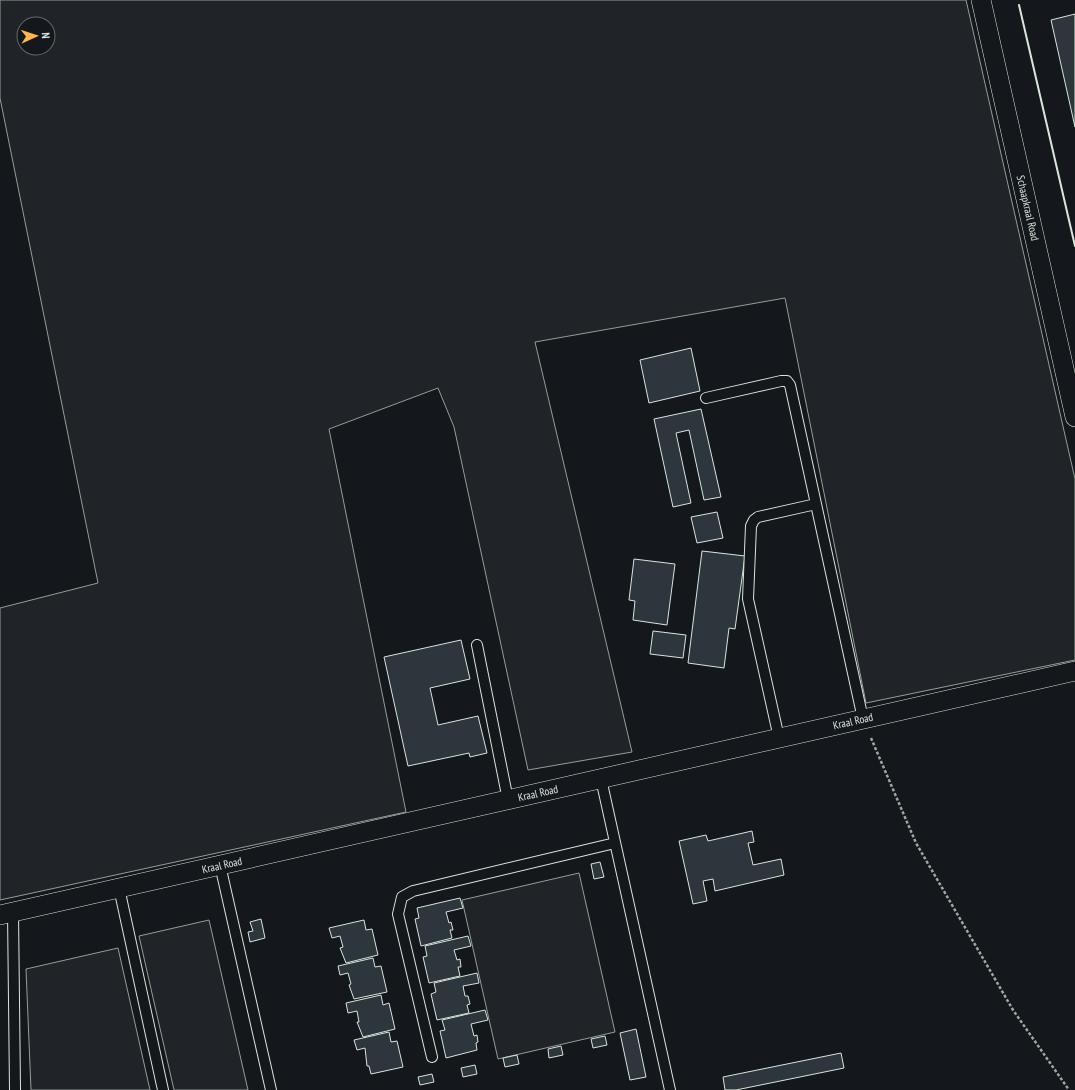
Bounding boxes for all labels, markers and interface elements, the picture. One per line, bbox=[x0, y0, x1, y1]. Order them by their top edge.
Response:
north arrow bbox=[16, 16, 56, 56]
text: N bbox=[39, 32, 53, 39]
street label: Schaapkraal Road bbox=[1014, 174, 1042, 242]
street label: Kraal Road bbox=[832, 710, 875, 732]
street label: Kraal Road bbox=[517, 782, 560, 804]
street label: Kraal Road bbox=[201, 854, 244, 876]

